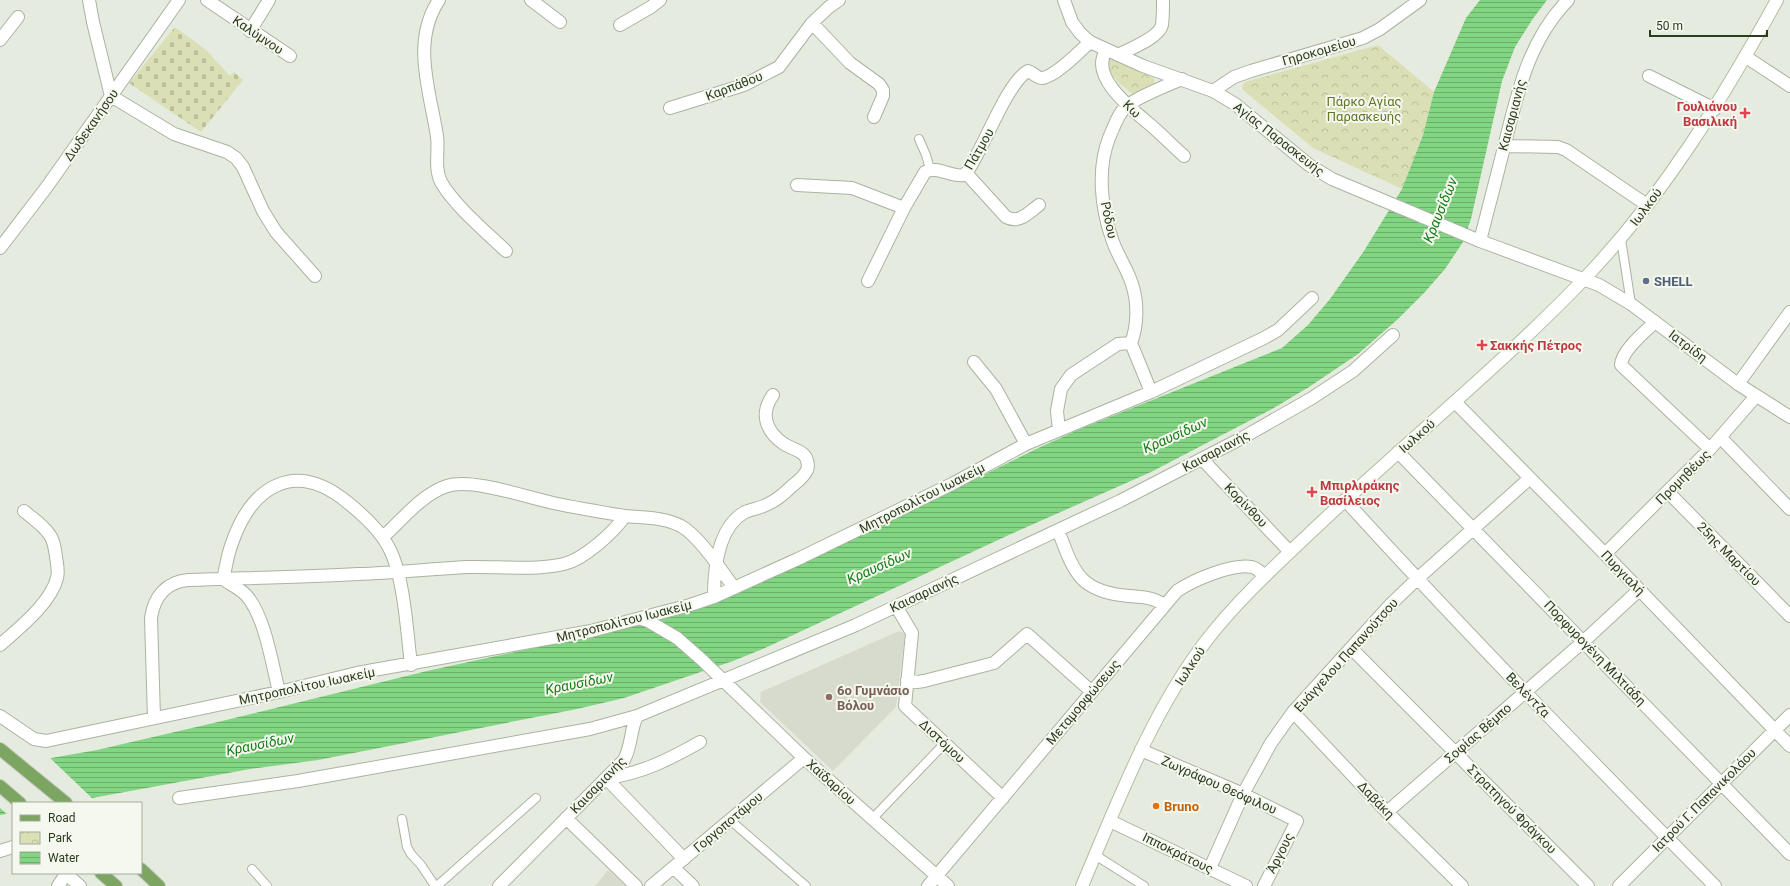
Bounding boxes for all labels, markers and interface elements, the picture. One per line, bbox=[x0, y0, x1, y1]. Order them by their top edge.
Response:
scale bar bbox=[1650, 12, 1767, 38]
street label: Καλύμνου bbox=[230, 13, 286, 57]
text: 50 m bbox=[1656, 19, 1683, 33]
street label: Γηροκομείου bbox=[1280, 33, 1358, 69]
street label: Καρπάθου bbox=[703, 68, 765, 104]
street label: Καισαριανής bbox=[1495, 77, 1529, 153]
street label: Δωδεκανήσου bbox=[61, 86, 121, 164]
park label: Πάρκο Αγίας Παρασκευής bbox=[1326, 94, 1402, 124]
street label: Κω bbox=[1120, 97, 1144, 121]
street label: Αγίας Παρασκευής bbox=[1231, 99, 1327, 179]
place label: Γουλιάνου Βασιλική bbox=[1677, 99, 1737, 129]
marker: Γουλιάνου Βασιλική bbox=[1740, 108, 1750, 118]
street label: Πάτμου bbox=[961, 126, 997, 172]
water label: Κραυσίδων bbox=[1420, 175, 1460, 245]
street label: Ιωλκού bbox=[1627, 185, 1665, 229]
street label: Ρόδου bbox=[1098, 200, 1120, 240]
place label: SHELL bbox=[1654, 274, 1693, 289]
marker: SHELL bbox=[1641, 276, 1651, 286]
street label: Ιατρίδη bbox=[1666, 327, 1710, 365]
place label: Σακκής Πέτρος bbox=[1490, 338, 1582, 353]
marker: Σακκής Πέτρος bbox=[1477, 340, 1487, 350]
water label: Κραυσίδων bbox=[1140, 414, 1210, 456]
street label: Ιωλκού bbox=[1396, 416, 1438, 456]
street label: Καισαριανής bbox=[1180, 427, 1252, 475]
street label: Προμηθέως bbox=[1653, 447, 1713, 507]
street label: Μητροπολίτου Ιωακείμ bbox=[857, 460, 987, 536]
place label: Μπιρλιράκης Βασίλειος bbox=[1320, 478, 1400, 508]
street label: Κορίνθου bbox=[1221, 480, 1271, 530]
marker: Μπιρλιράκης Βασίλειος bbox=[1307, 487, 1317, 497]
street label: 25ης Μαρτίου bbox=[1694, 519, 1764, 589]
water label: Κραυσίδων bbox=[844, 545, 914, 587]
street label: Πυργιαλή bbox=[1598, 548, 1648, 598]
street label: Καισαριανής bbox=[887, 571, 961, 615]
street label: Ευάγγελου Παπανούτσου bbox=[1291, 595, 1401, 715]
street label: Μητροπολίτου Ιωακείμ bbox=[555, 597, 693, 645]
street label: Πορφυρογένη Μιλτιάδη bbox=[1541, 597, 1649, 709]
street label: Ιωλκού bbox=[1172, 644, 1208, 688]
street label: Μεταμορφώσεως bbox=[1043, 656, 1123, 748]
street label: Μητροπολίτου Ιωακείμ bbox=[238, 664, 376, 708]
water label: Κραυσίδων bbox=[544, 669, 615, 697]
street label: Βελέντζα bbox=[1503, 670, 1553, 721]
place label: 6ο Γυμνάσιο Βόλου bbox=[837, 683, 909, 713]
marker: 6ο Γυμνάσιο Βόλου bbox=[824, 692, 834, 702]
street label: Σοφίας Βέμπο bbox=[1442, 700, 1514, 766]
street label: Διστόμου bbox=[916, 716, 968, 766]
water label: Κραυσίδων bbox=[225, 730, 296, 758]
street label: Ιατρού Γ. Παπανικολάου bbox=[1649, 745, 1759, 855]
street label: Καισαριανής bbox=[567, 753, 629, 817]
street label: Ζωγράφου Θεόφιλου bbox=[1159, 753, 1279, 817]
street label: Χαϊδαρίου bbox=[804, 756, 858, 808]
street label: Στρατηγού Φράγκου bbox=[1464, 761, 1560, 857]
street label: Δαβάκη bbox=[1355, 778, 1397, 822]
street label: Γοργοποτάμου bbox=[690, 789, 766, 855]
place label: Bruno bbox=[1164, 799, 1199, 814]
marker: Bruno bbox=[1151, 801, 1161, 811]
legend bbox=[12, 802, 142, 874]
text: Road bbox=[48, 811, 76, 825]
street label: Ιπποκράτους bbox=[1140, 829, 1216, 877]
street label: Άργους bbox=[1263, 830, 1297, 876]
text: Park bbox=[48, 831, 73, 845]
text: Water bbox=[48, 851, 79, 865]

